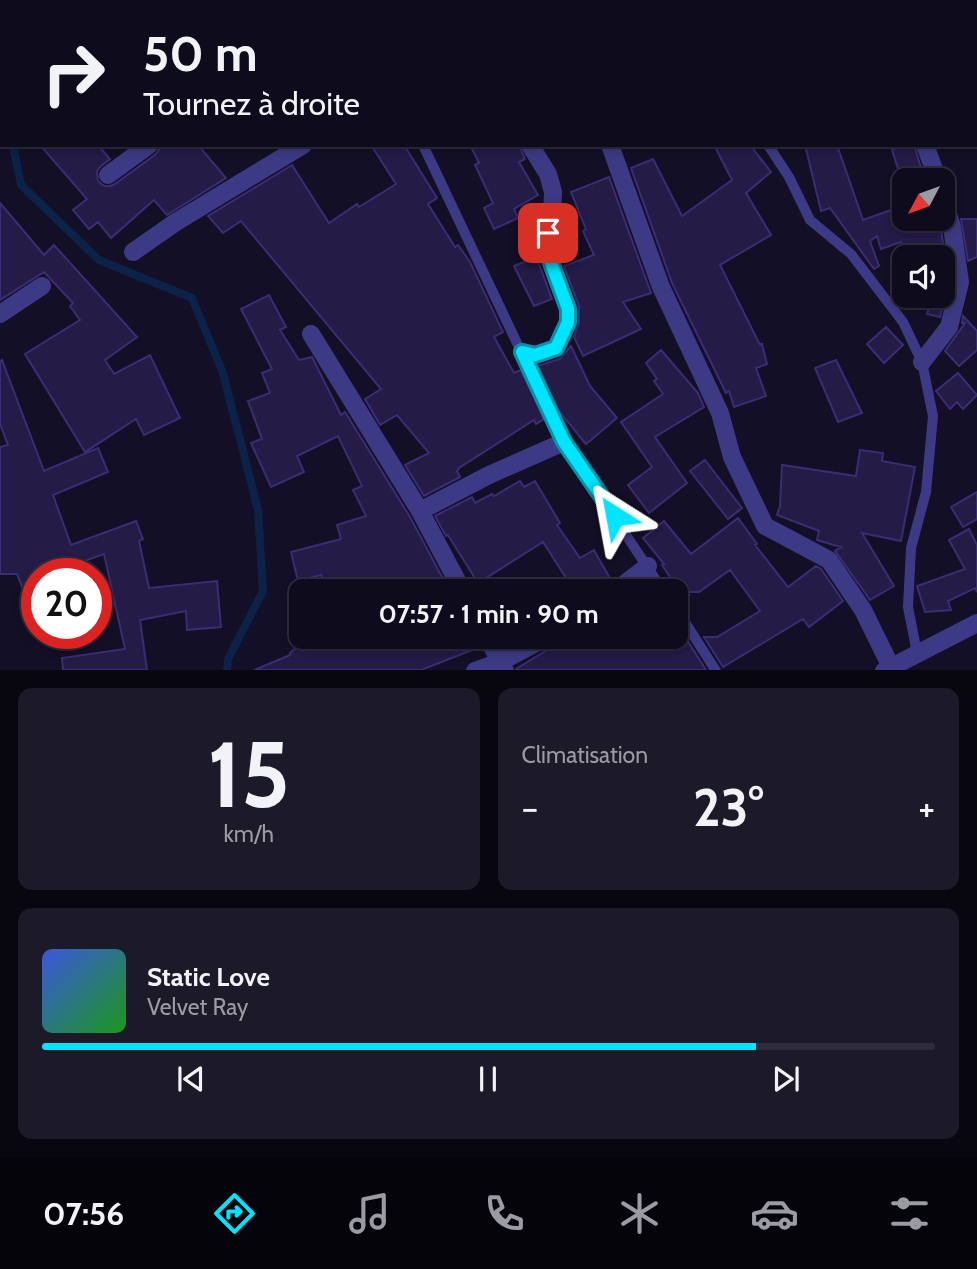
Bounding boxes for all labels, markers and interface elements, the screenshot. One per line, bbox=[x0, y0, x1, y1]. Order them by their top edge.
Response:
text: 50 m bbox=[143, 24, 258, 83]
icon: right bbox=[28, 28, 119, 119]
text: Tournez à droite bbox=[143, 84, 360, 123]
north arrow bbox=[892, 168, 956, 231]
map controls bbox=[892, 168, 955, 308]
pin bbox=[518, 203, 578, 263]
icon: arrive bbox=[529, 214, 567, 252]
button: sound bbox=[892, 245, 955, 308]
position arrow bbox=[578, 479, 652, 553]
speed limit sign: 20 bbox=[21, 558, 112, 649]
text: 07:57 · 1 min · 90 m bbox=[378, 598, 599, 630]
text: 15 bbox=[208, 719, 290, 830]
text: Climatisation bbox=[522, 741, 648, 769]
text: 23° bbox=[693, 776, 764, 839]
text: − bbox=[522, 784, 538, 831]
text: + bbox=[918, 784, 935, 831]
text: km/h bbox=[224, 820, 274, 848]
text: Static Love bbox=[147, 961, 270, 993]
text: Velvet Ray bbox=[147, 993, 248, 1021]
icon: previous bbox=[172, 1060, 210, 1098]
icon: pause bbox=[469, 1060, 507, 1098]
icon: next bbox=[767, 1060, 805, 1098]
icon: directions bbox=[210, 1189, 259, 1238]
icon: music bbox=[345, 1189, 394, 1238]
icon: phone bbox=[480, 1189, 529, 1238]
icon: climate bbox=[615, 1189, 664, 1238]
icon: car bbox=[750, 1189, 799, 1238]
icon: filters bbox=[885, 1189, 934, 1238]
text: 07:56 bbox=[43, 1194, 124, 1233]

